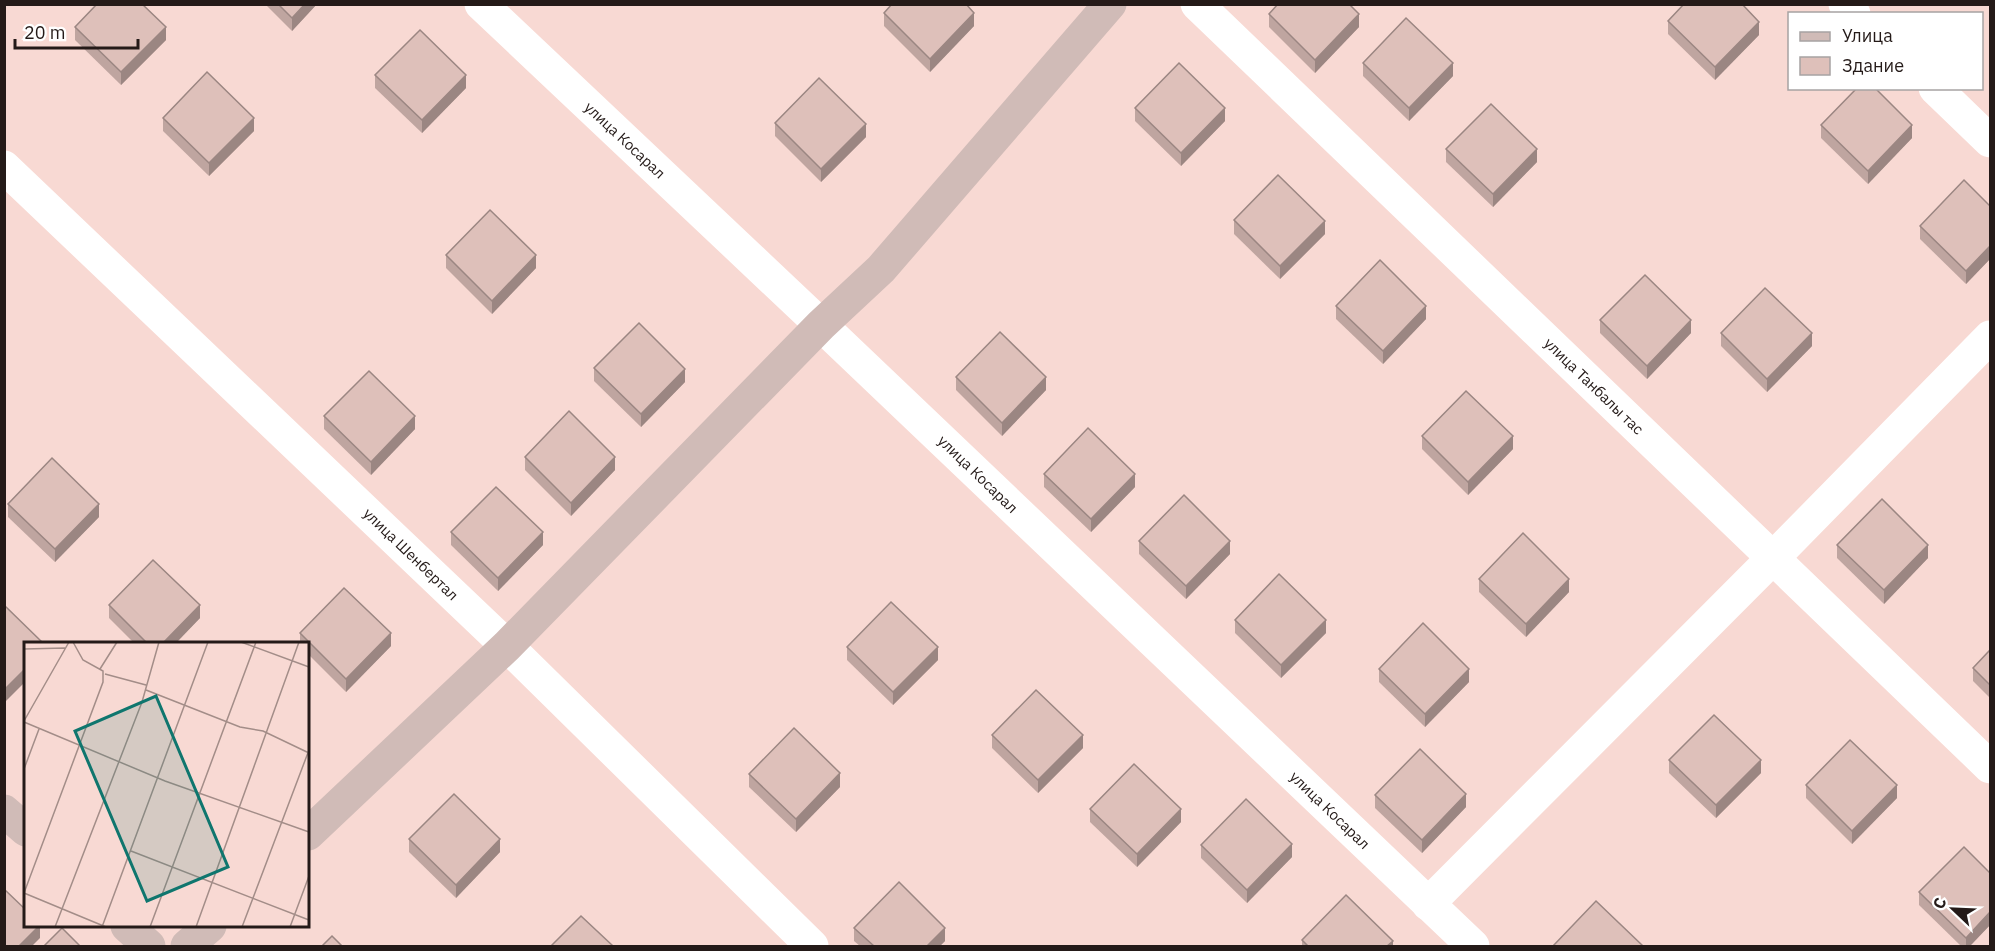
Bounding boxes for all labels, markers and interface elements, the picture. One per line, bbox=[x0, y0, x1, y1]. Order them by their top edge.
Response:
scale bar bbox=[15, 12, 138, 50]
legend bbox=[1788, 12, 1983, 90]
text: 20 m bbox=[24, 21, 66, 44]
text: Улица bbox=[1842, 24, 1893, 47]
text: Здание bbox=[1842, 54, 1904, 77]
street label: улица Косарал bbox=[581, 98, 669, 182]
street label: улица Танбалы тас bbox=[1540, 334, 1648, 439]
street label: улица Косарал bbox=[934, 431, 1022, 517]
street label: улица Шенбертал bbox=[359, 504, 463, 604]
inset map bbox=[24, 642, 309, 927]
street label: улица Косарал bbox=[1286, 767, 1374, 853]
north arrow bbox=[1923, 879, 1983, 939]
text: С bbox=[1928, 894, 1950, 912]

